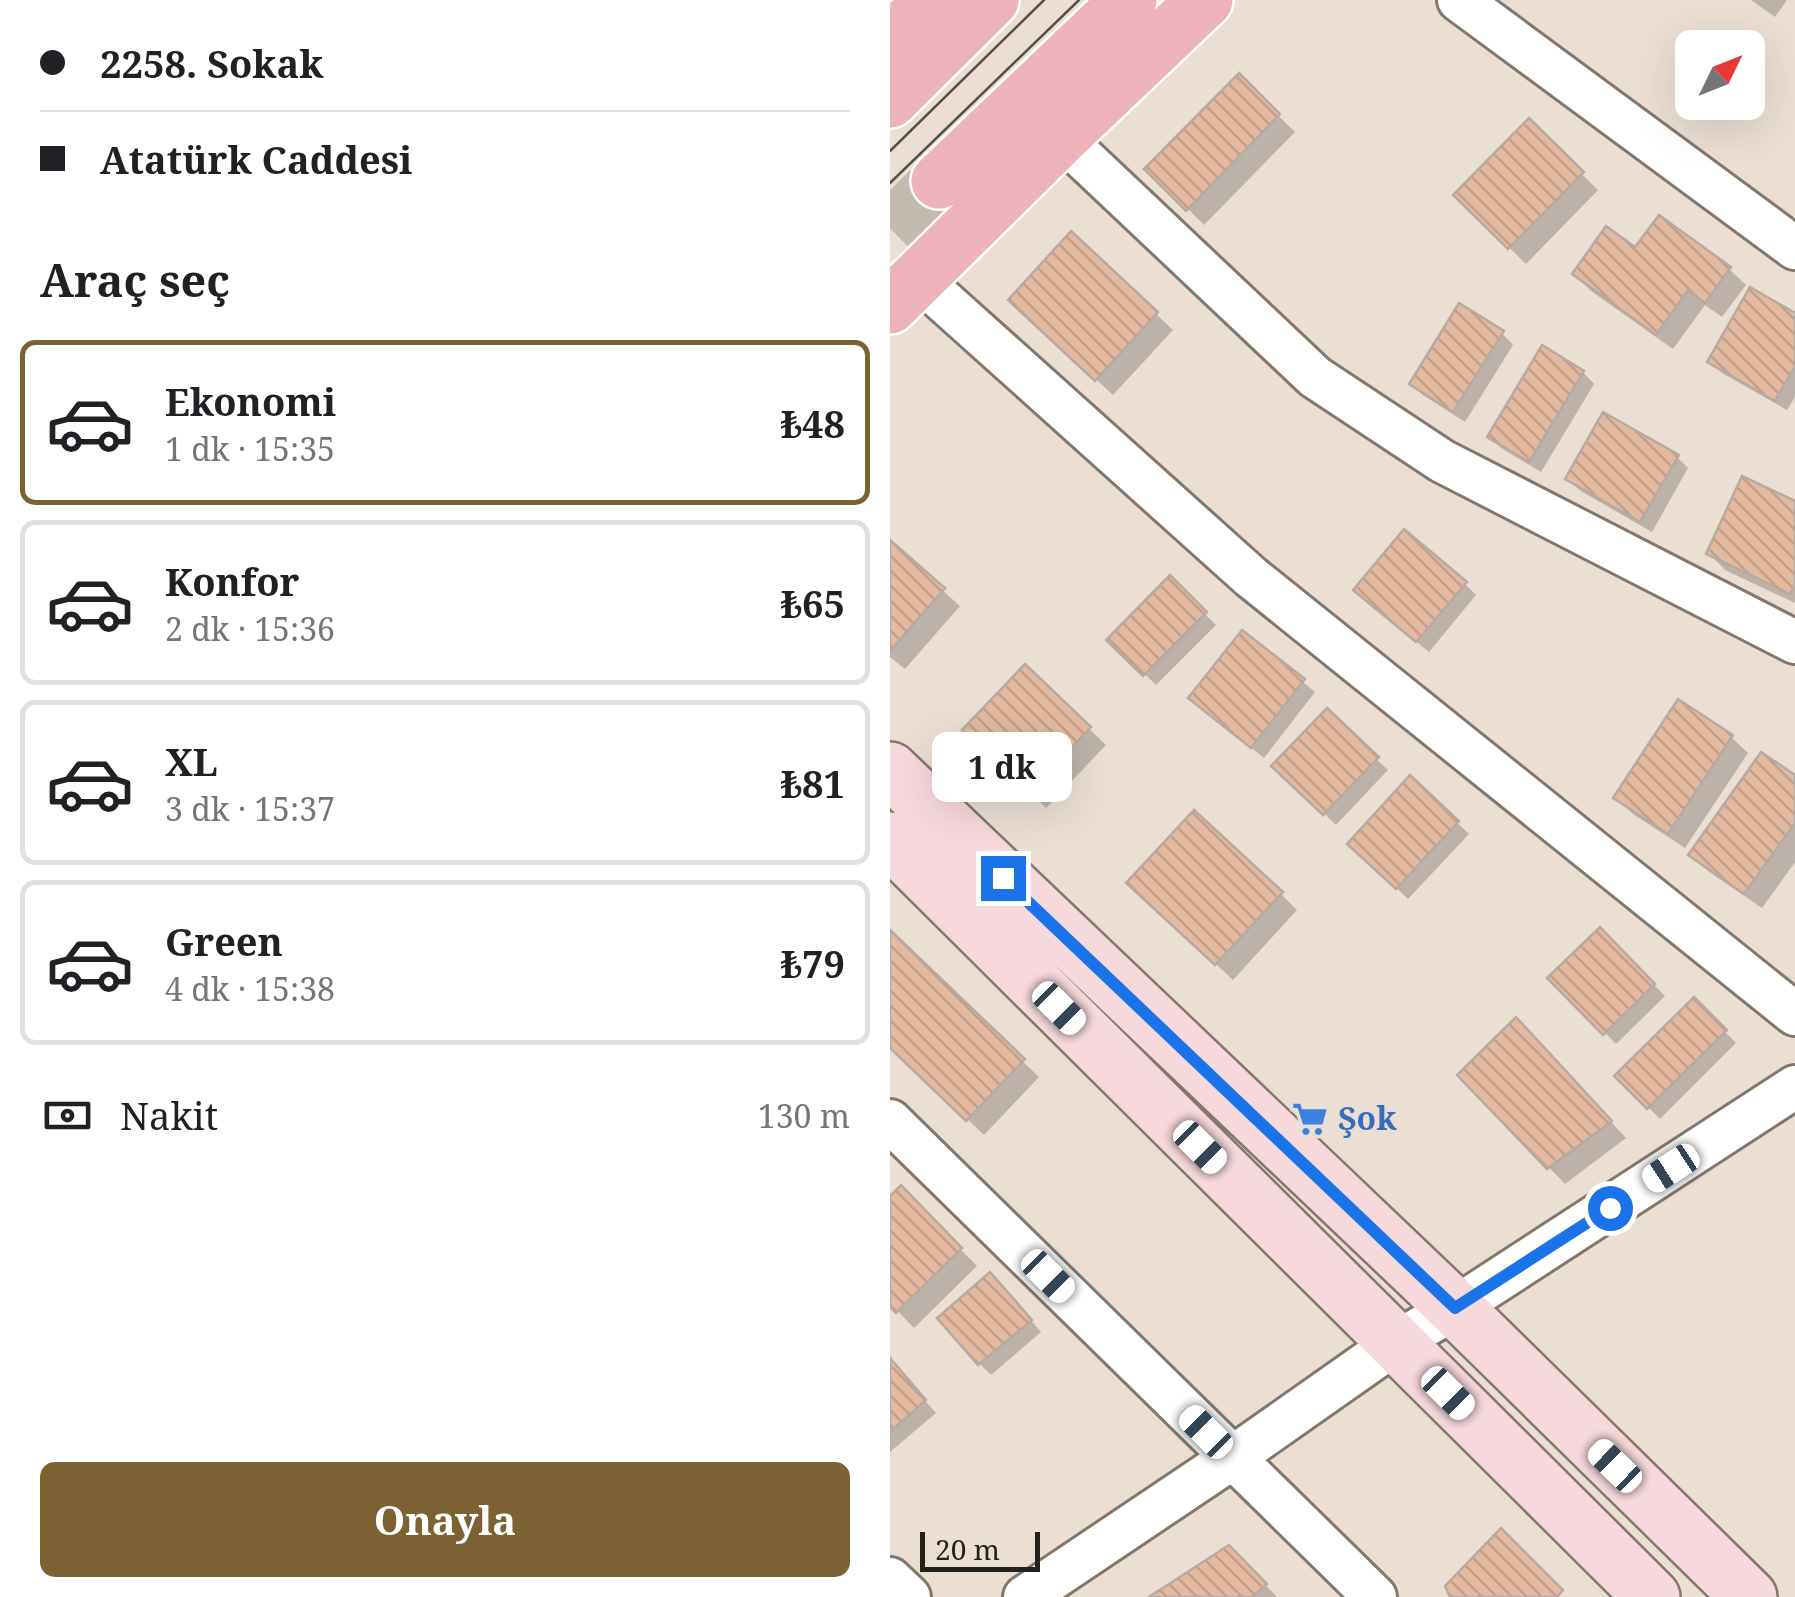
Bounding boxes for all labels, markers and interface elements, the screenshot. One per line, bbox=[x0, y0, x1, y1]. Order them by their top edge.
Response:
north arrow bbox=[1675, 30, 1765, 120]
map controls bbox=[1675, 30, 1765, 120]
text: 2258. Sokak bbox=[100, 37, 323, 89]
text: Atatürk Caddesi bbox=[100, 133, 412, 185]
text: Araç seç bbox=[40, 249, 230, 310]
text: Ekonomi bbox=[165, 375, 336, 427]
icon: car bbox=[45, 378, 135, 468]
text: ₺48 bbox=[781, 397, 845, 449]
text: 1 dk · 15:35 bbox=[165, 427, 335, 470]
text: Konfor bbox=[165, 555, 299, 607]
icon: car bbox=[45, 558, 135, 648]
text: ₺65 bbox=[781, 577, 845, 629]
text: 2 dk · 15:36 bbox=[165, 607, 335, 650]
callout: 1 dk bbox=[933, 733, 1073, 803]
text: XL bbox=[165, 735, 218, 787]
icon: car bbox=[45, 738, 135, 828]
text: 1 dk bbox=[968, 745, 1036, 788]
text: ₺81 bbox=[781, 757, 845, 809]
text: 3 dk · 15:37 bbox=[165, 787, 335, 830]
route end bbox=[981, 856, 1026, 901]
text: Green bbox=[165, 915, 283, 967]
icon: car bbox=[45, 918, 135, 1008]
text: ₺79 bbox=[781, 937, 845, 989]
text: 4 dk · 15:38 bbox=[165, 967, 335, 1010]
car bbox=[1027, 976, 1091, 1040]
icon: cash bbox=[40, 1088, 95, 1143]
text: Nakit bbox=[120, 1089, 218, 1141]
text: 130 m bbox=[758, 1094, 850, 1137]
place label: Şok bbox=[1338, 1096, 1397, 1139]
supermarket icon: Şok bbox=[1291, 1100, 1329, 1138]
car bbox=[1168, 1115, 1232, 1179]
car bbox=[1638, 1139, 1704, 1197]
route start bbox=[1588, 1186, 1633, 1231]
car bbox=[1016, 1244, 1080, 1308]
car bbox=[1416, 1361, 1480, 1425]
car bbox=[1174, 1400, 1238, 1464]
car bbox=[1583, 1434, 1647, 1498]
button: Onayla bbox=[40, 1462, 850, 1577]
scale bar bbox=[920, 1527, 1040, 1572]
text: 20 m bbox=[935, 1530, 1000, 1568]

